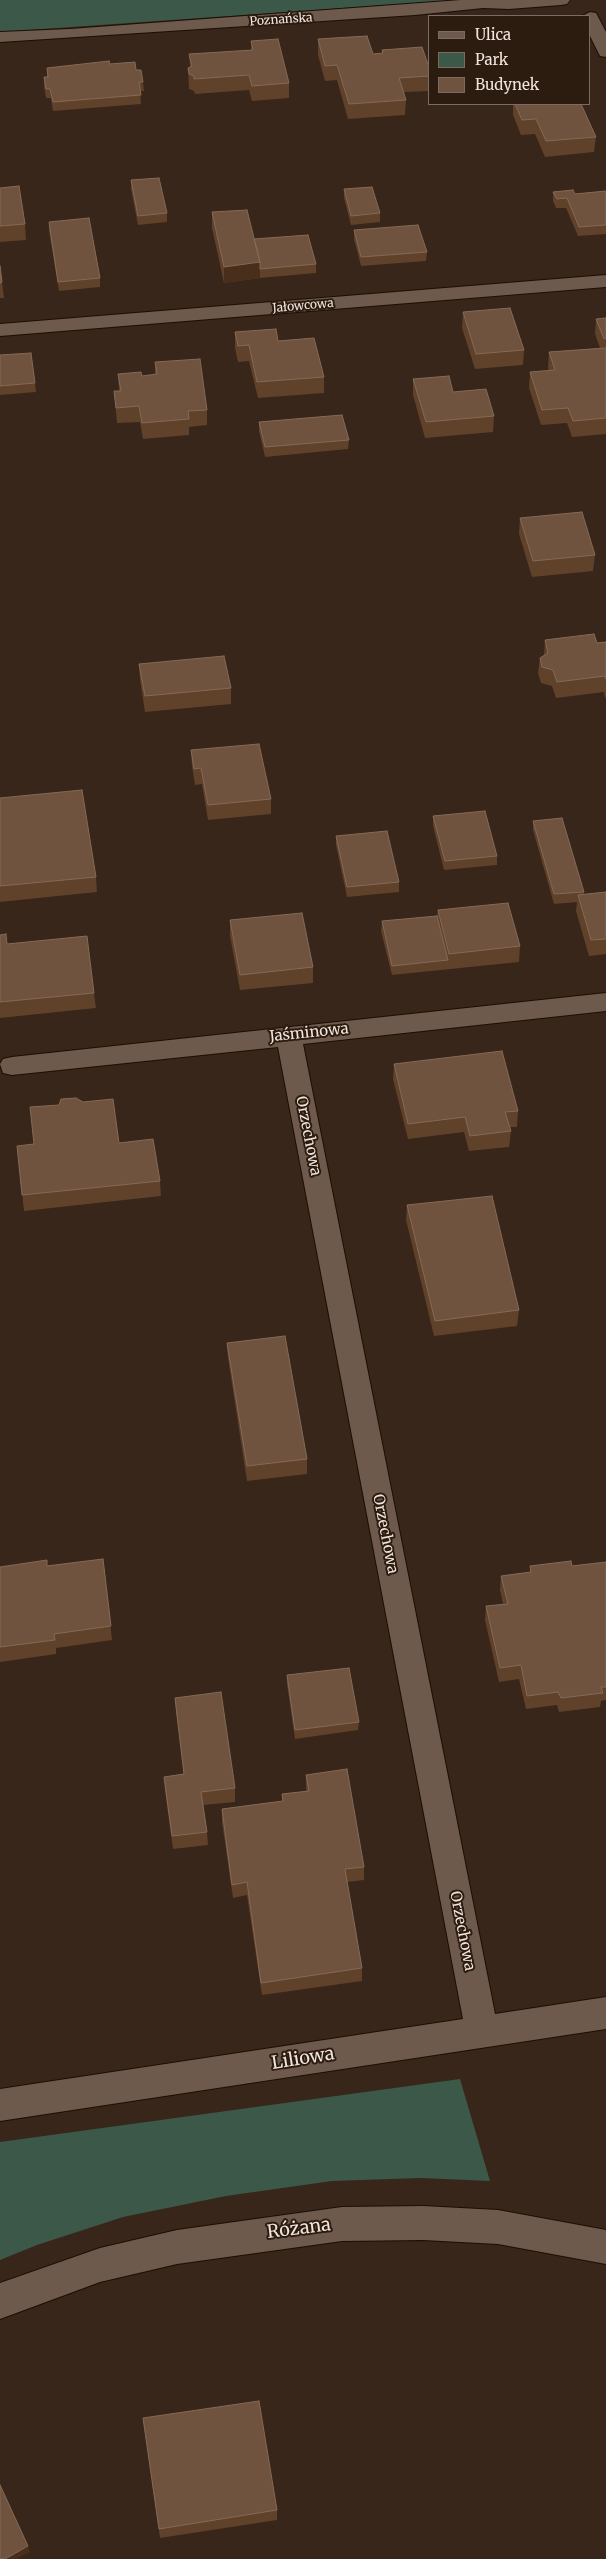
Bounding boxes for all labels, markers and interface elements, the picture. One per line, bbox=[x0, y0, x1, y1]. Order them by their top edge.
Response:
street label: Poznańska bbox=[249, 11, 313, 29]
legend bbox=[428, 15, 591, 105]
text: Ulica bbox=[475, 25, 511, 44]
text: Park bbox=[475, 50, 508, 69]
text: Budynek bbox=[475, 75, 539, 94]
street label: Jałowcowa bbox=[272, 296, 334, 316]
street label: Jaśminowa bbox=[269, 1020, 349, 1046]
street label: Orzechowa bbox=[291, 1095, 325, 1177]
street label: Orzechowa bbox=[368, 1493, 402, 1575]
street label: Orzechowa bbox=[445, 1890, 479, 1972]
street label: Liliowa bbox=[270, 2043, 336, 2075]
street label: Różana bbox=[266, 2214, 332, 2244]

